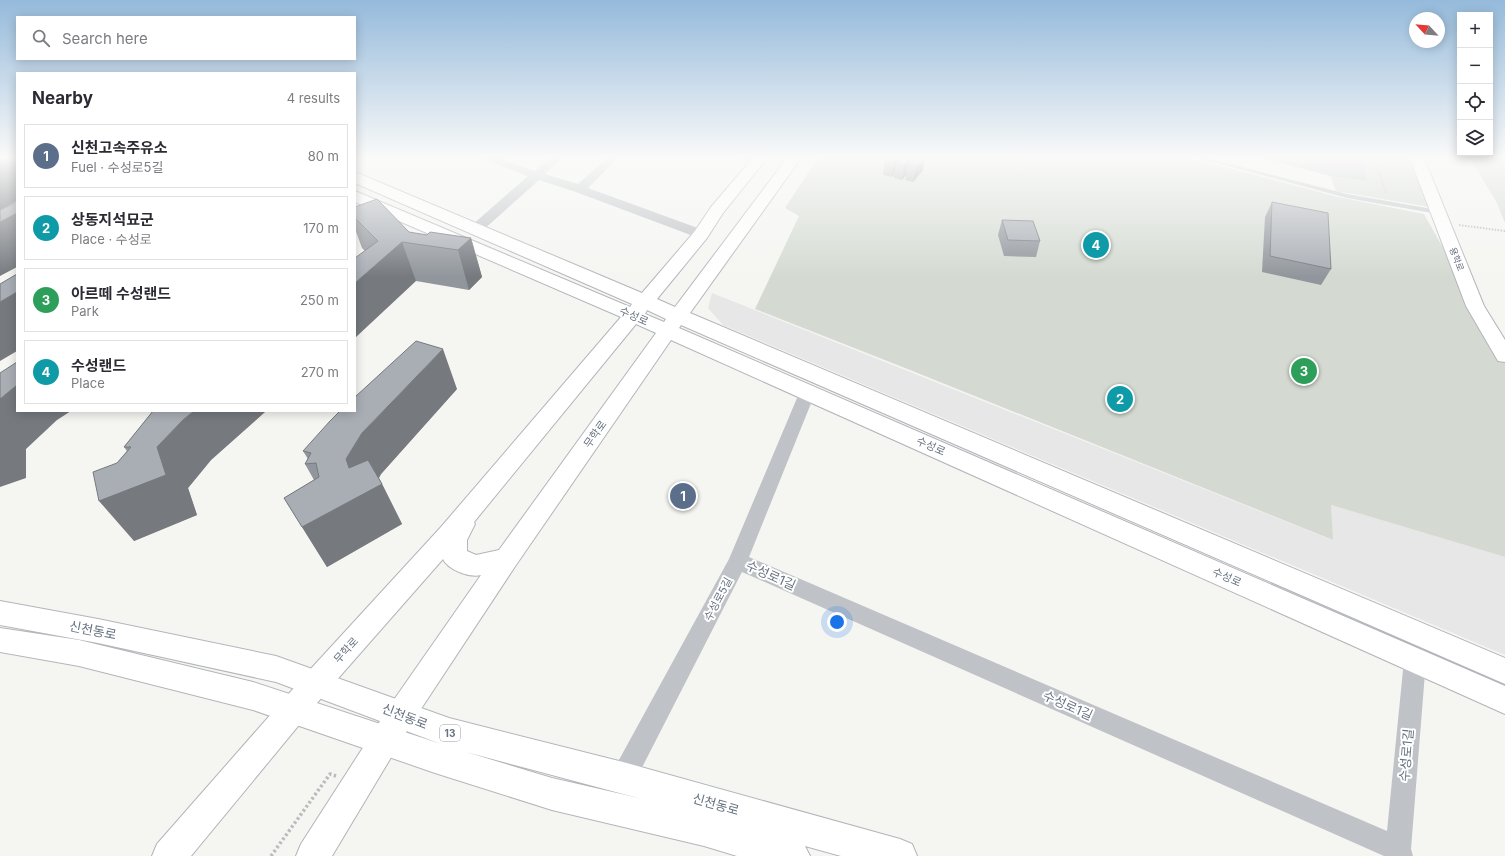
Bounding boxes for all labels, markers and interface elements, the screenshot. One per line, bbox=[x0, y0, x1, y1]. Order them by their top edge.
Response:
north arrow bbox=[1409, 12, 1445, 48]
map controls bbox=[1457, 12, 1493, 156]
button: + bbox=[1457, 12, 1493, 48]
search box bbox=[16, 16, 356, 60]
icon: search bbox=[30, 27, 52, 49]
text: Search here bbox=[62, 29, 148, 48]
button: − bbox=[1457, 48, 1493, 84]
button: locate bbox=[1457, 84, 1493, 120]
text: Nearby bbox=[32, 88, 93, 108]
text: 4 results bbox=[287, 90, 340, 106]
button: layers bbox=[1457, 120, 1493, 156]
text: 신천고속주유소 bbox=[71, 138, 168, 157]
text: 1 bbox=[43, 148, 49, 164]
text: 80 m bbox=[308, 148, 339, 164]
text: Fuel · 수성로5길 bbox=[71, 159, 163, 175]
text: 상동지석묘군 bbox=[71, 210, 154, 229]
text: 2 bbox=[42, 220, 50, 236]
text: 170 m bbox=[303, 220, 339, 236]
pin: 4 bbox=[1083, 230, 1109, 260]
text: Place · 수성로 bbox=[71, 231, 152, 247]
street label: 용학로 bbox=[1447, 245, 1467, 273]
text: 아르떼 수성랜드 bbox=[71, 284, 171, 303]
text: 3 bbox=[42, 292, 50, 308]
text: 250 m bbox=[300, 292, 339, 308]
text: Park bbox=[71, 303, 99, 319]
street label: 수성로 bbox=[617, 303, 651, 329]
text: 수성랜드 bbox=[71, 356, 126, 375]
pin: 3 bbox=[1291, 356, 1317, 386]
text: 4 bbox=[42, 364, 50, 380]
text: 270 m bbox=[301, 364, 339, 380]
text: Place bbox=[71, 375, 105, 391]
pin: 2 bbox=[1107, 384, 1133, 414]
street label: 무학로 bbox=[581, 418, 609, 450]
street label: 수성로 bbox=[914, 433, 948, 459]
pin: 1 bbox=[670, 481, 696, 511]
street label: 수성로1길 bbox=[743, 557, 799, 593]
street label: 수성로 bbox=[1210, 564, 1244, 590]
street label: 수성로5길 bbox=[701, 575, 735, 623]
your location bbox=[827, 612, 847, 632]
street label: 신천동로 bbox=[68, 618, 118, 642]
street label: 무학로 bbox=[331, 634, 361, 666]
street label: 수성로1길 bbox=[1040, 687, 1096, 723]
street label: 신천동로 bbox=[380, 700, 430, 732]
road number: 13 bbox=[440, 725, 460, 741]
street label: 수성로1길 bbox=[1396, 728, 1416, 782]
street label: 신천동로 bbox=[691, 790, 741, 818]

